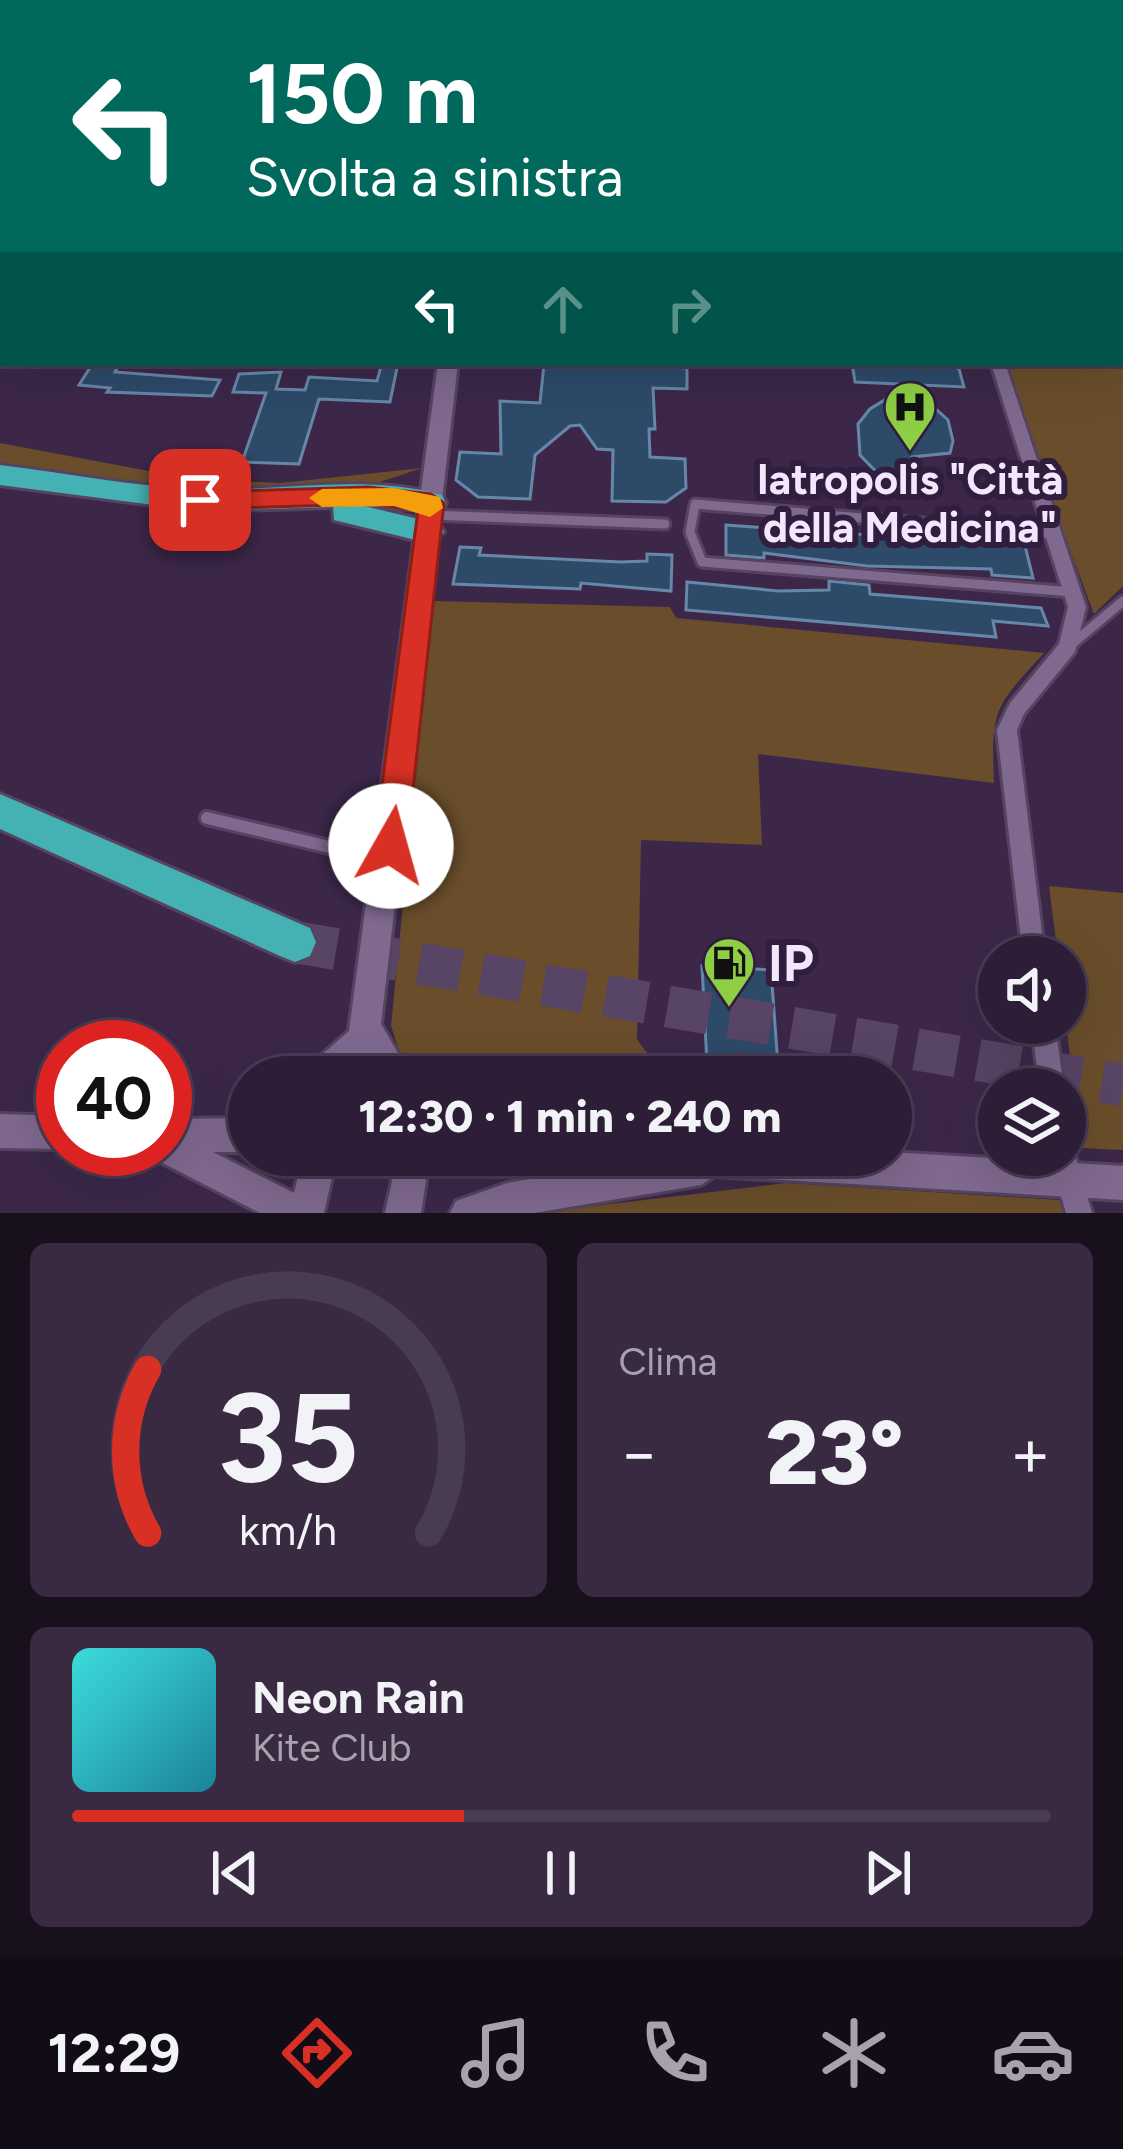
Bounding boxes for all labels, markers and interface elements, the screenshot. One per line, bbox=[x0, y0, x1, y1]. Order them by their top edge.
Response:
text: 150 m bbox=[246, 43, 478, 144]
icon: left bbox=[48, 48, 204, 204]
text: Svolta a sinistra bbox=[246, 145, 624, 210]
icon: left bbox=[404, 276, 470, 342]
icon: ahead bbox=[530, 276, 596, 342]
icon: right bbox=[656, 276, 722, 342]
hospital icon: Iatropolis "Città della Medicina" bbox=[882, 379, 938, 453]
pin bbox=[149, 449, 251, 551]
place label: Iatropolis "Città della Medicina" bbox=[757, 454, 1063, 553]
icon: arrive bbox=[167, 467, 233, 533]
position arrow bbox=[328, 783, 454, 909]
place label: IP bbox=[768, 933, 814, 994]
fuel station icon: IP bbox=[701, 935, 757, 1009]
map controls bbox=[978, 936, 1086, 1176]
button: sound bbox=[978, 936, 1086, 1044]
speed limit sign: 40 bbox=[36, 1020, 192, 1176]
button: layers bbox=[978, 1068, 1086, 1176]
text: 12:30 · 1 min · 240 m bbox=[359, 1089, 781, 1143]
text: Clima bbox=[619, 1338, 717, 1385]
text: 35 bbox=[217, 1363, 359, 1513]
text: 23° bbox=[766, 1398, 904, 1507]
text: − bbox=[619, 1413, 660, 1493]
text: + bbox=[1010, 1413, 1051, 1493]
text: km/h bbox=[239, 1504, 337, 1556]
text: Neon Rain bbox=[252, 1670, 465, 1724]
text: Kite Club bbox=[252, 1724, 412, 1771]
icon: previous bbox=[202, 1840, 268, 1906]
icon: pause bbox=[528, 1840, 594, 1906]
icon: next bbox=[855, 1840, 921, 1906]
icon: directions bbox=[275, 2011, 359, 2095]
icon: music bbox=[454, 2011, 538, 2095]
icon: phone bbox=[633, 2011, 717, 2095]
icon: climate bbox=[812, 2011, 896, 2095]
icon: car bbox=[991, 2011, 1075, 2095]
text: 12:29 bbox=[48, 2021, 180, 2086]

